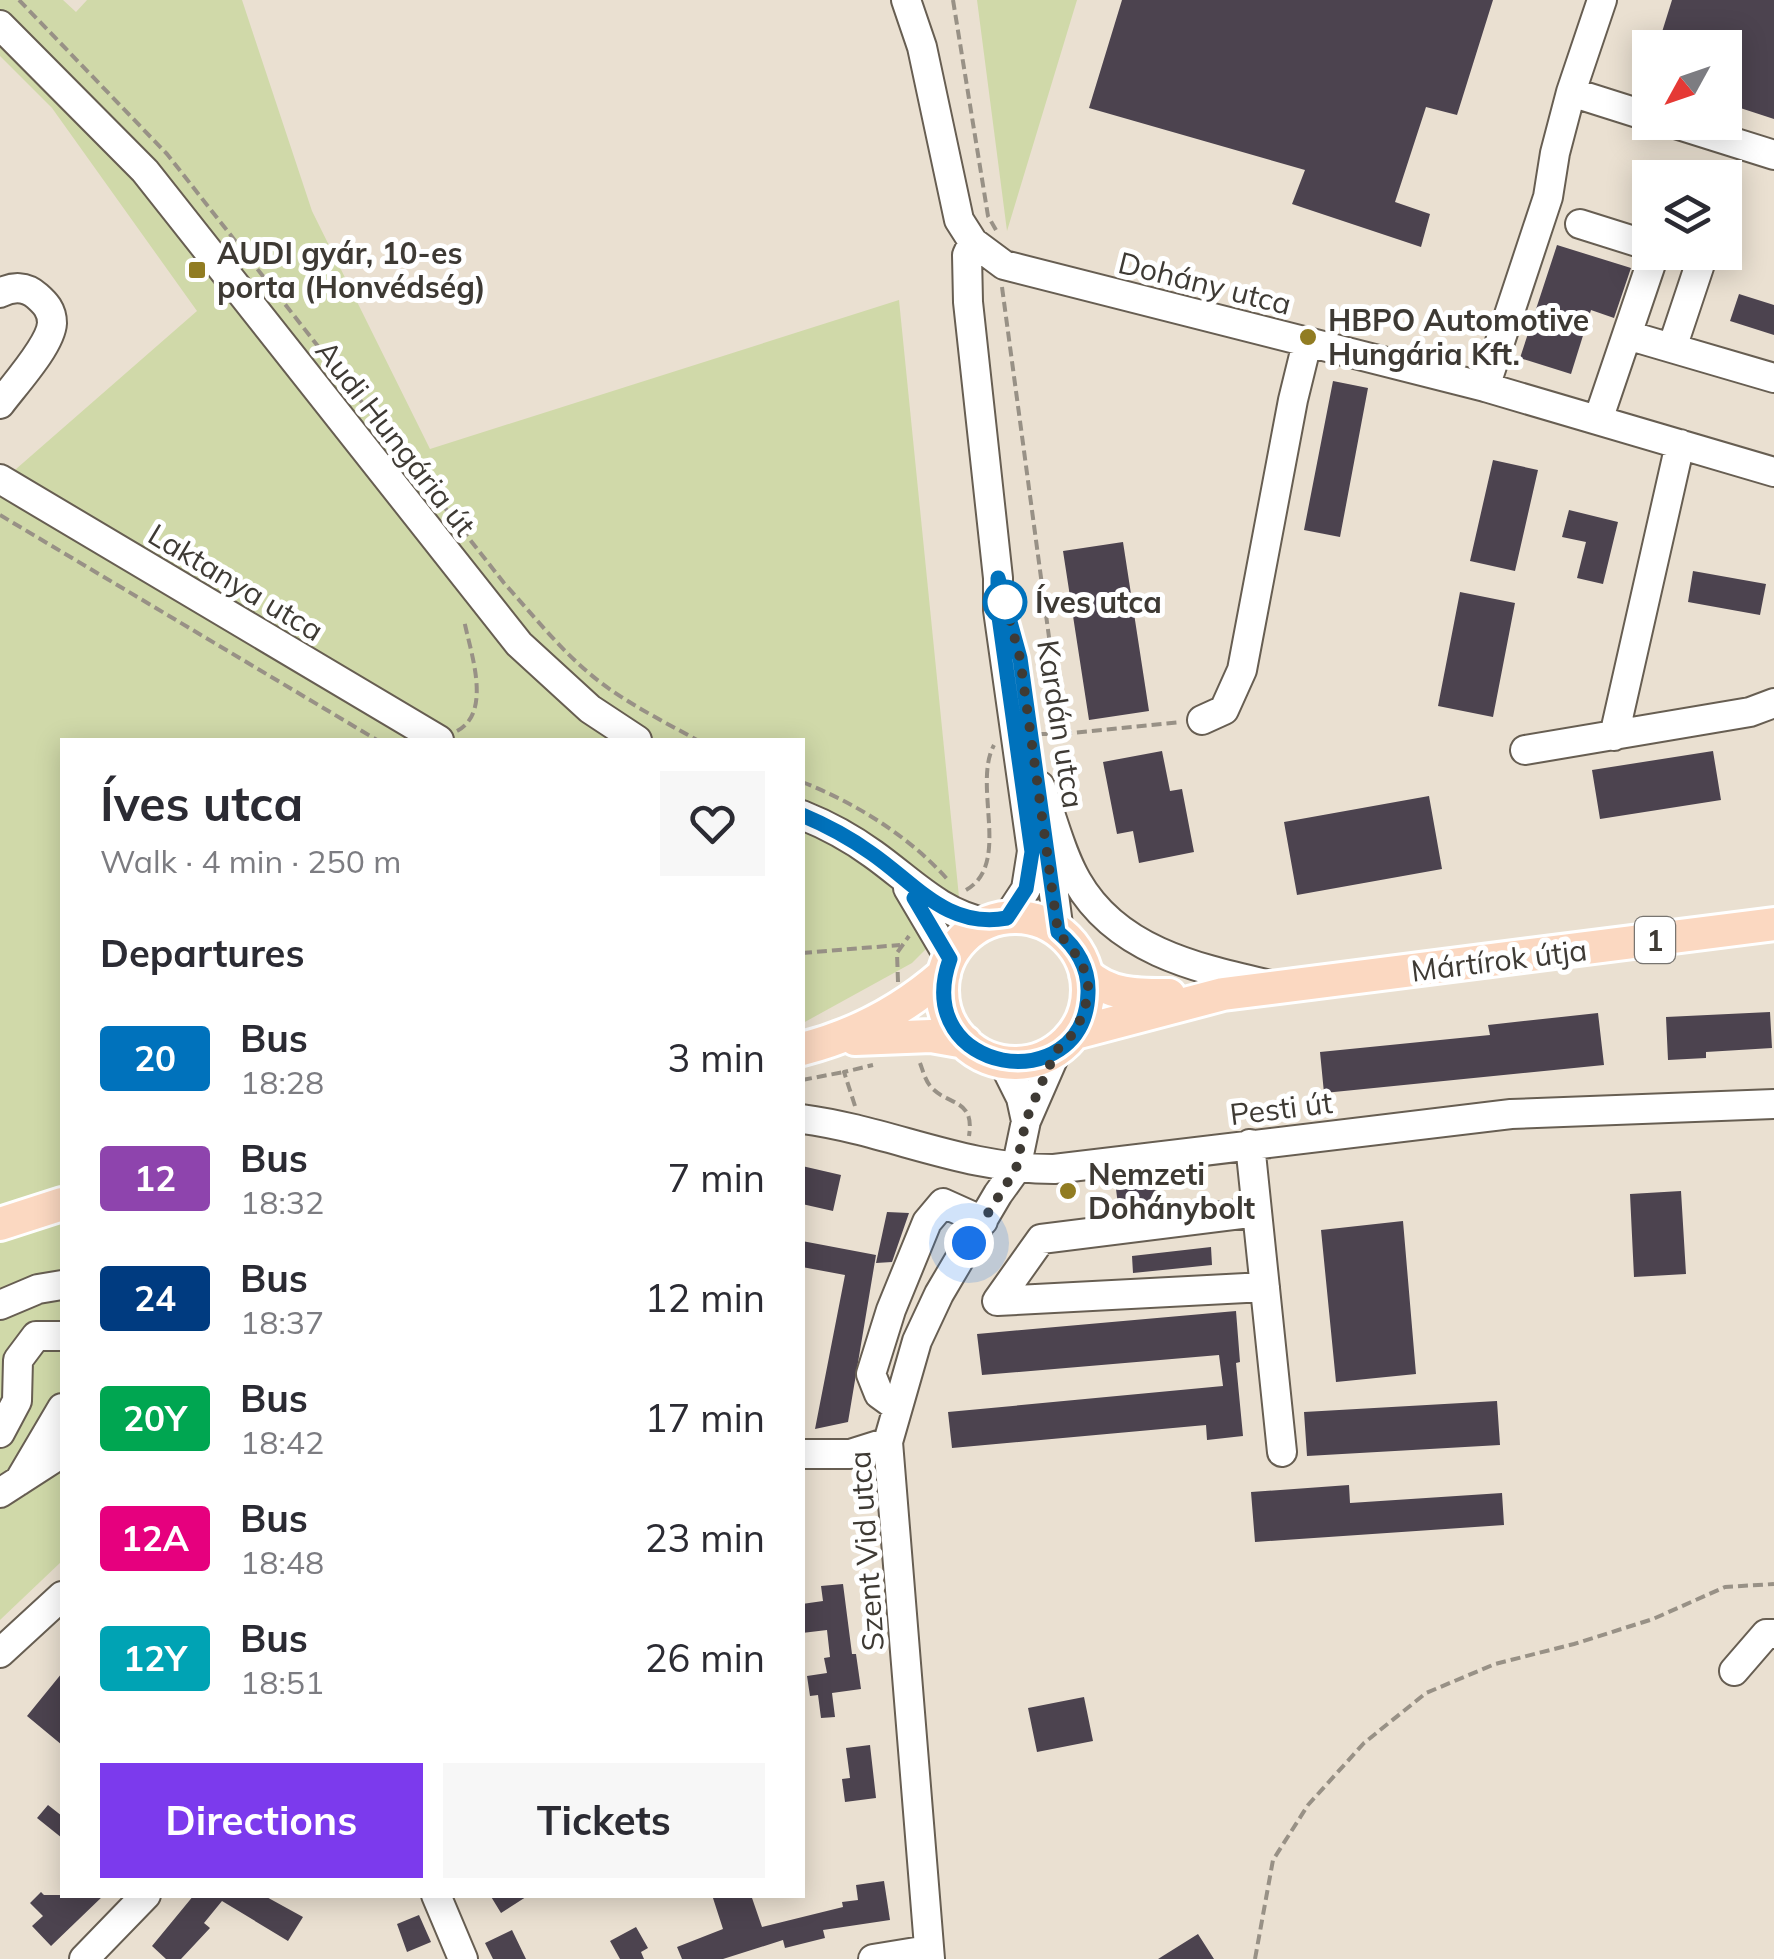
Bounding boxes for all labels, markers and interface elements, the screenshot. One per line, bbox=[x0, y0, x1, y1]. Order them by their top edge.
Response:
north arrow bbox=[1632, 30, 1742, 140]
map controls bbox=[1632, 30, 1742, 270]
button: layers bbox=[1632, 160, 1742, 270]
place label: AUDI gyár, 10-es porta (Honvédség) bbox=[217, 234, 486, 306]
street label: Dohány utca bbox=[1115, 243, 1295, 323]
marker: AUDI gyár, 10-es porta (Honvédség) bbox=[186, 259, 208, 281]
place label: HBPO Automotive Hungária Kft. bbox=[1328, 301, 1589, 373]
marker: HBPO Automotive Hungária Kft. bbox=[1297, 326, 1319, 348]
street label: Audi Hungária út bbox=[308, 333, 484, 543]
street label: Laktanya utca bbox=[142, 515, 330, 649]
marker: Íves utca bbox=[984, 581, 1026, 623]
place label: Íves utca bbox=[1035, 583, 1162, 621]
street label: Kardán utca bbox=[1029, 637, 1093, 811]
button: heart bbox=[660, 771, 765, 876]
text: Íves utca bbox=[100, 773, 303, 833]
text: Walk · 4 min · 250 m bbox=[100, 841, 401, 881]
road number: 1 bbox=[1635, 917, 1675, 963]
text: Departures bbox=[100, 929, 304, 977]
street label: Mártírok útja bbox=[1409, 930, 1589, 990]
text: Bus bbox=[240, 1014, 308, 1062]
text: 3 min bbox=[668, 1034, 765, 1082]
text: 20 bbox=[134, 1036, 176, 1080]
text: 18:28 bbox=[240, 1062, 324, 1102]
street label: Pesti út bbox=[1227, 1083, 1335, 1133]
text: Bus bbox=[240, 1134, 308, 1182]
text: 7 min bbox=[668, 1154, 765, 1202]
place label: Nemzeti Dohánybolt bbox=[1088, 1155, 1255, 1227]
text: 12 bbox=[134, 1156, 176, 1200]
marker: Nemzeti Dohánybolt bbox=[1057, 1180, 1079, 1202]
text: 18:32 bbox=[240, 1182, 324, 1222]
your location bbox=[944, 1218, 994, 1268]
text: Bus bbox=[240, 1254, 308, 1302]
text: 12 min bbox=[645, 1274, 765, 1322]
text: 24 bbox=[134, 1276, 176, 1320]
text: 18:37 bbox=[240, 1302, 324, 1342]
text: Bus bbox=[240, 1374, 308, 1422]
text: 17 min bbox=[645, 1394, 765, 1442]
text: 20Y bbox=[123, 1396, 187, 1440]
text: 18:42 bbox=[240, 1422, 324, 1462]
street label: Szent Vid utca bbox=[840, 1450, 892, 1652]
text: Bus bbox=[240, 1494, 308, 1542]
text: 23 min bbox=[645, 1514, 765, 1562]
text: 12A bbox=[121, 1516, 189, 1560]
text: 18:48 bbox=[240, 1542, 324, 1582]
text: Bus bbox=[240, 1614, 308, 1662]
text: 26 min bbox=[645, 1634, 765, 1682]
text: 12Y bbox=[123, 1636, 187, 1680]
text: 18:51 bbox=[240, 1662, 324, 1702]
button: Directions bbox=[100, 1763, 423, 1878]
button: Tickets bbox=[443, 1763, 765, 1878]

